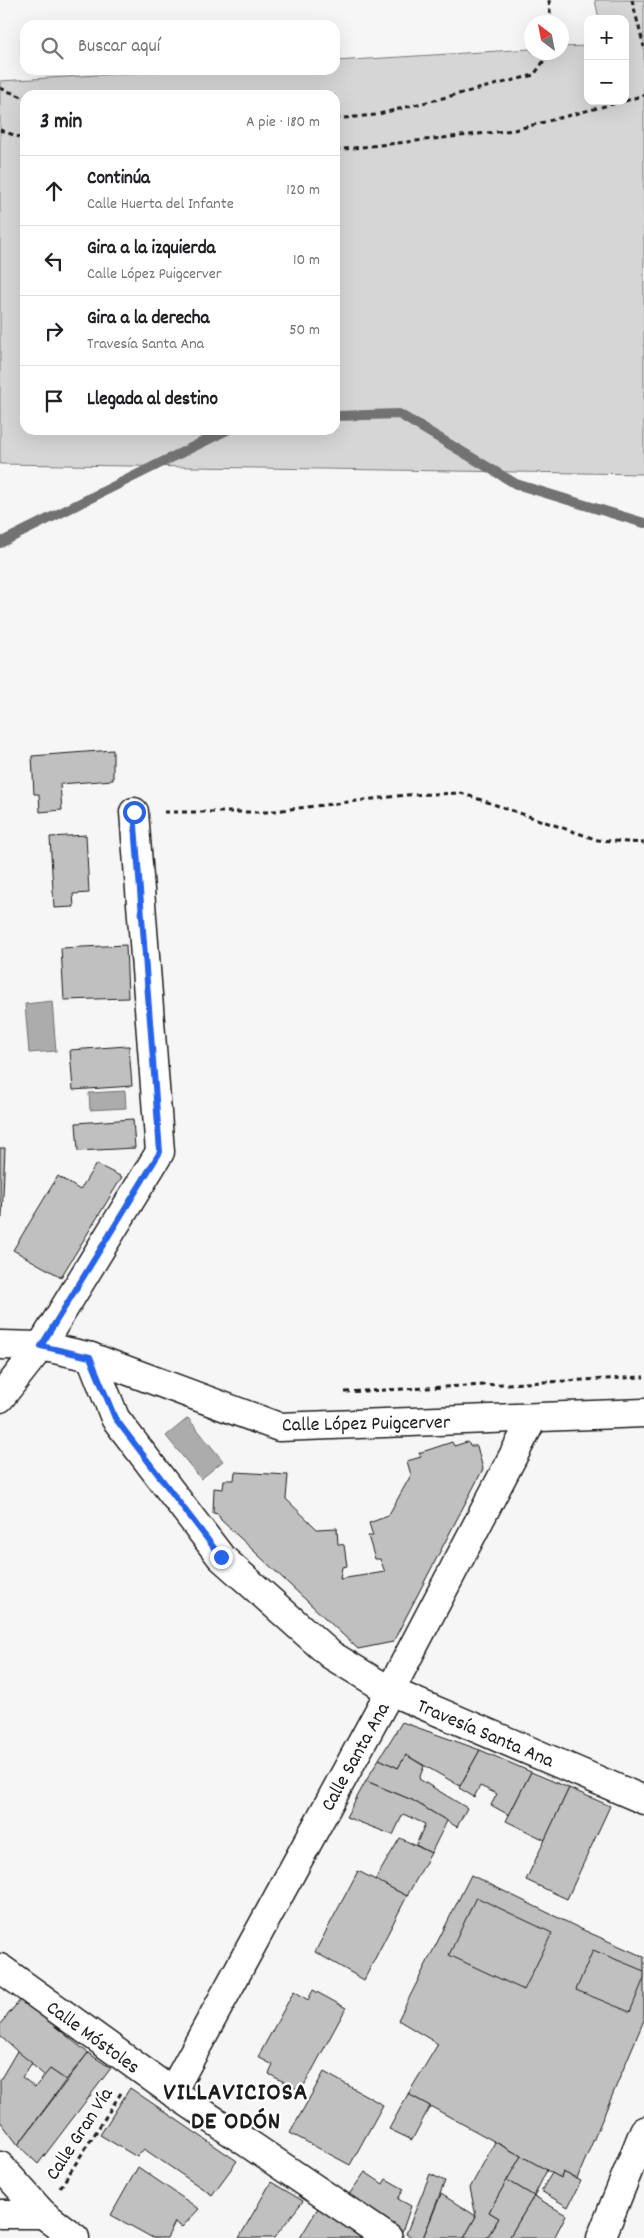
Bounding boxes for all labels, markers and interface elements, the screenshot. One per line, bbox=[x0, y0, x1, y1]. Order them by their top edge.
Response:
north arrow bbox=[524, 15, 569, 60]
map controls bbox=[584, 15, 629, 105]
button: + bbox=[584, 15, 629, 60]
search box bbox=[20, 20, 340, 75]
icon: search bbox=[38, 34, 66, 62]
text: Buscar aquí bbox=[78, 34, 160, 61]
button: − bbox=[584, 60, 629, 105]
text: 3 min bbox=[40, 108, 82, 138]
text: A pie · 180 m bbox=[246, 111, 320, 134]
text: Continúa bbox=[87, 166, 150, 193]
icon: ahead bbox=[40, 177, 68, 205]
text: 120 m bbox=[286, 179, 320, 202]
text: Calle Huerta del Infante bbox=[87, 193, 234, 216]
text: Gira a la izquierda bbox=[87, 236, 215, 263]
icon: left bbox=[40, 247, 68, 275]
text: 10 m bbox=[293, 249, 320, 272]
text: Calle López Puigcerver bbox=[87, 263, 222, 286]
text: Gira a la derecha bbox=[87, 306, 209, 333]
icon: right bbox=[40, 317, 68, 345]
text: 50 m bbox=[289, 319, 320, 342]
text: Travesía Santa Ana bbox=[87, 333, 204, 356]
icon: arrive bbox=[40, 387, 68, 415]
text: Llegada al destino bbox=[87, 387, 218, 414]
route start bbox=[123, 801, 146, 824]
street label: Calle López Puigcerver bbox=[282, 1410, 451, 1440]
route end bbox=[210, 1546, 233, 1569]
street label: Travesía Santa Ana bbox=[412, 1693, 558, 1776]
street label: Calle Santa Ana bbox=[315, 1697, 398, 1817]
street label: Calle Móstoles bbox=[40, 1995, 145, 2082]
district label: VILLAVICIOSA DE ODÓN bbox=[164, 2076, 308, 2141]
street label: Calle Gran Vía bbox=[40, 2082, 121, 2187]

